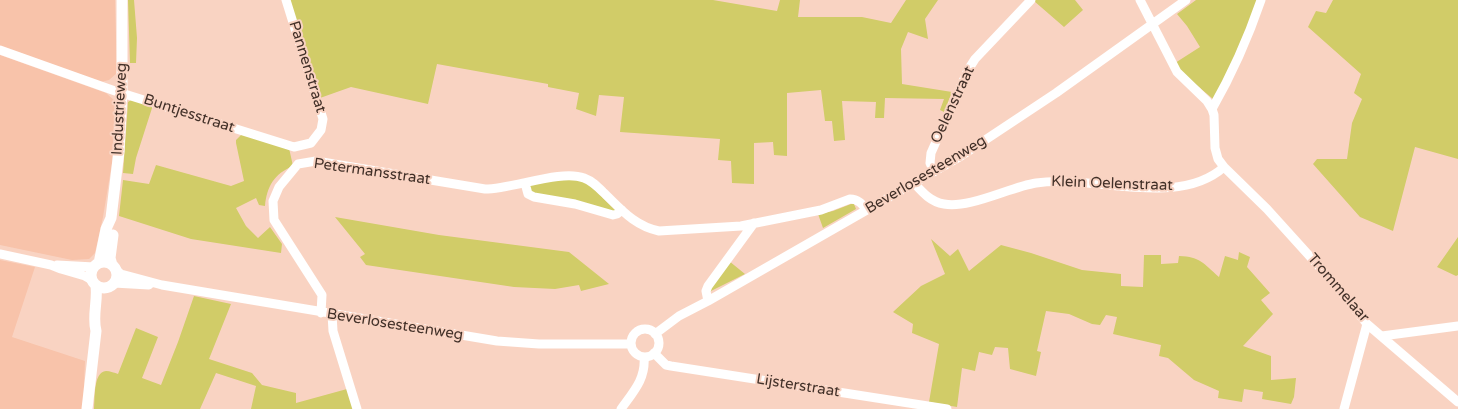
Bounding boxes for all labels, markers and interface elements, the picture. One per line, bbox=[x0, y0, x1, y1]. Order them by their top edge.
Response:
street label: Pannenstraat bbox=[284, 19, 330, 115]
street label: Industrieweg bbox=[109, 62, 131, 156]
street label: Oelenstraat bbox=[927, 64, 979, 146]
street label: Buntjesstraat bbox=[141, 91, 237, 137]
street label: Beverlosesteenweg bbox=[862, 132, 990, 218]
street label: Petermansstraat bbox=[312, 155, 432, 189]
street label: Klein Oelenstraat bbox=[1051, 173, 1173, 195]
street label: Trommelaar bbox=[1303, 250, 1373, 326]
street label: Beverlosesteenweg bbox=[326, 305, 464, 345]
street label: Lijsterstraat bbox=[755, 371, 841, 401]

